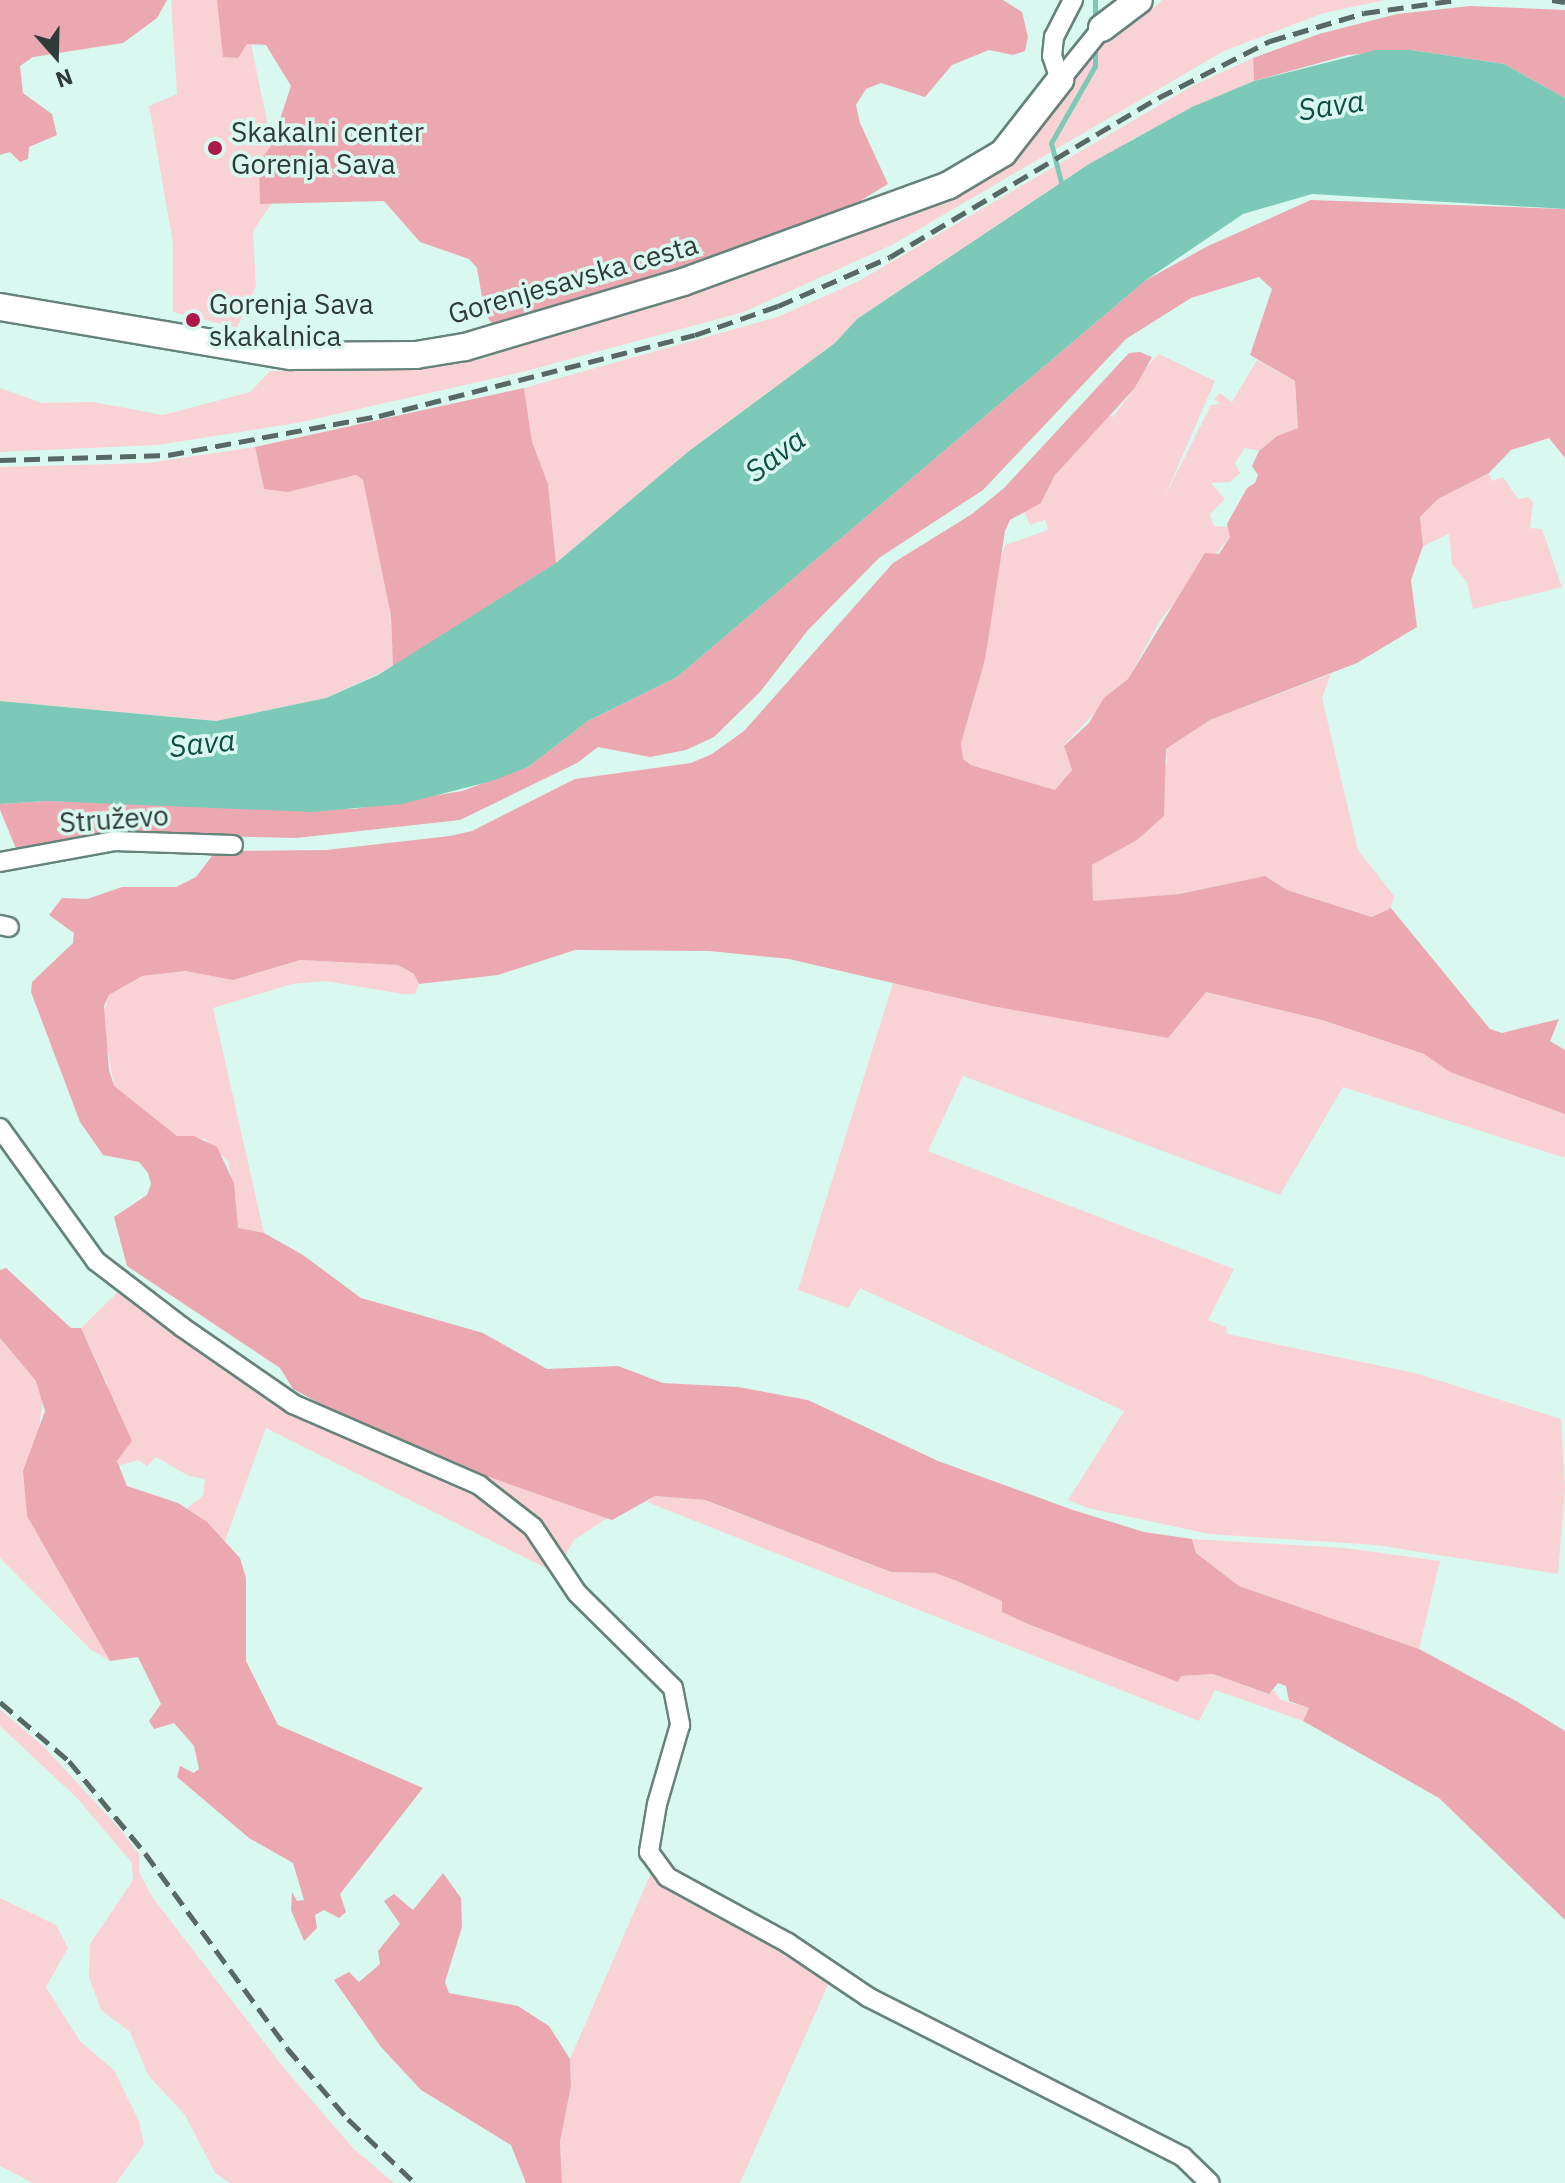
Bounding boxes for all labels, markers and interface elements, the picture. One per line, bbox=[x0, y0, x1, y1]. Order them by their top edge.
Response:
north arrow bbox=[16, 16, 96, 96]
text: N bbox=[52, 63, 77, 95]
water label: Sava bbox=[1295, 82, 1367, 128]
place label: Skakalni center Gorenja Sava bbox=[231, 115, 424, 181]
marker: Skakalni center Gorenja Sava bbox=[206, 139, 224, 157]
street label: Gorenjesavska cesta bbox=[444, 227, 702, 331]
place label: Gorenja Sava skakalnica bbox=[209, 287, 374, 353]
marker: Gorenja Sava skakalnica bbox=[184, 311, 202, 329]
water label: Sava bbox=[738, 421, 812, 489]
water label: Sava bbox=[167, 722, 237, 764]
street label: Struževo bbox=[58, 798, 170, 840]

